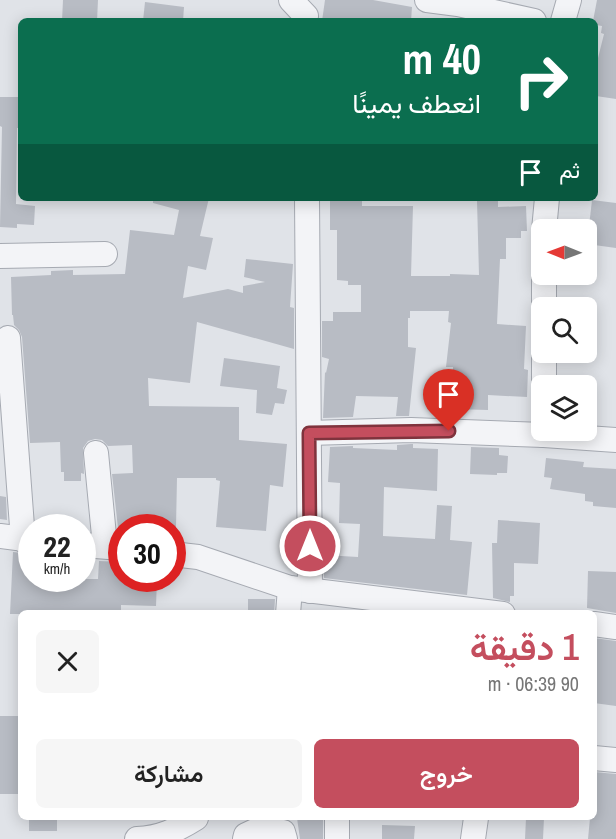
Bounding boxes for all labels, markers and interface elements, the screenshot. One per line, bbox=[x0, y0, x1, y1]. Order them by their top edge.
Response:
text: 40 m bbox=[402, 31, 481, 87]
icon: right bbox=[502, 42, 580, 120]
text: انعطف يمينًا bbox=[352, 85, 481, 121]
text: ثم bbox=[559, 155, 580, 185]
icon: arrive bbox=[514, 156, 547, 189]
north arrow bbox=[531, 219, 597, 285]
map controls bbox=[531, 219, 597, 441]
button: search bbox=[531, 297, 597, 363]
pin bbox=[423, 369, 474, 431]
button: layers bbox=[531, 375, 597, 441]
icon: arrive bbox=[432, 378, 465, 411]
speed limit sign: 30 bbox=[108, 514, 186, 592]
position arrow bbox=[278, 514, 342, 578]
text: 22 bbox=[43, 526, 71, 566]
text: km/h bbox=[44, 558, 70, 579]
text: 1 دقيقة bbox=[470, 623, 579, 671]
button: close bbox=[36, 630, 99, 693]
text: 90 m · 06:39 bbox=[488, 670, 579, 697]
button: مشاركة bbox=[36, 739, 302, 808]
button: خروج bbox=[314, 739, 579, 808]

